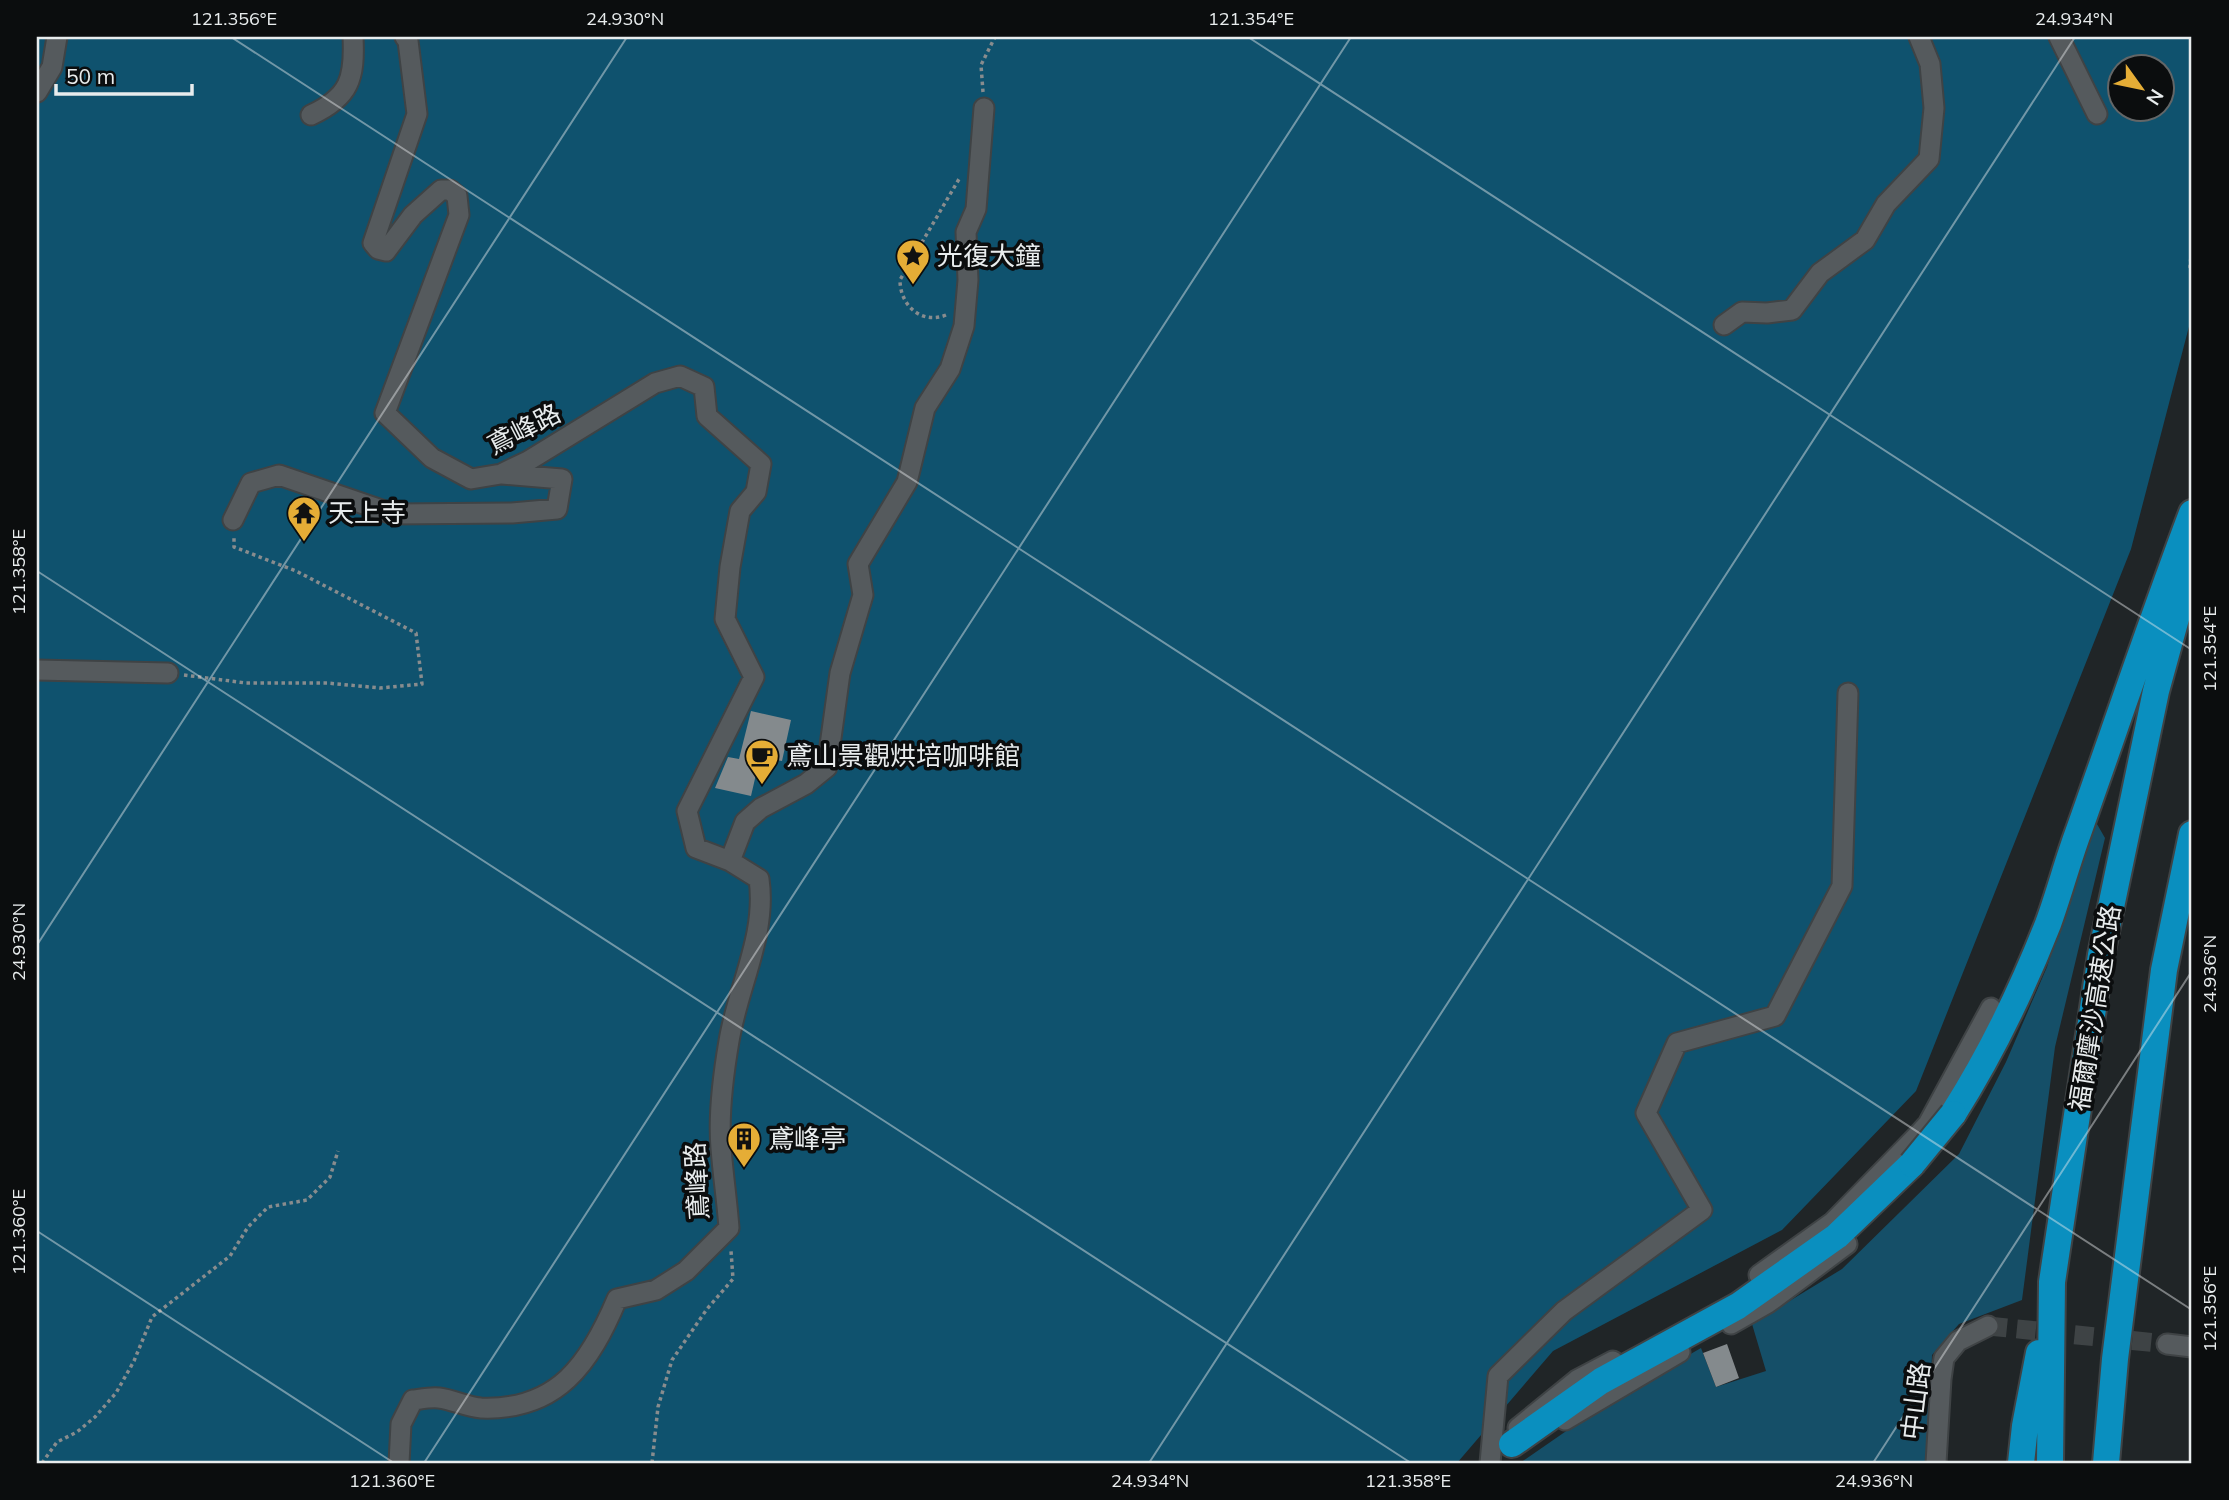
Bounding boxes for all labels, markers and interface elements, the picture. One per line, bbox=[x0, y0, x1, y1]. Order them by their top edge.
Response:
text: 121.356°E bbox=[191, 7, 277, 30]
text: 24.930°N bbox=[586, 7, 664, 30]
text: 121.354°E bbox=[1208, 7, 1294, 30]
text: 24.934°N bbox=[2035, 7, 2113, 30]
scale bar bbox=[56, 52, 192, 96]
north arrow bbox=[2106, 52, 2176, 122]
text: 50 m bbox=[66, 63, 115, 89]
text: N bbox=[2141, 85, 2169, 110]
place icon: 光復大鐘 bbox=[894, 237, 932, 286]
place label: 光復大鐘 bbox=[937, 239, 1041, 272]
street label: 鳶峰路 bbox=[482, 396, 566, 461]
temple icon: 天上寺 bbox=[285, 494, 323, 543]
place label: 天上寺 bbox=[328, 496, 406, 529]
text: 121.358°E bbox=[7, 529, 30, 615]
text: 121.354°E bbox=[2198, 606, 2221, 692]
cafe icon: 鳶山景觀烘培咖啡館 bbox=[743, 737, 781, 786]
place label: 鳶山景觀烘培咖啡館 bbox=[786, 739, 1020, 772]
text: 24.930°N bbox=[7, 903, 30, 981]
street label: 福爾摩沙高速公路 bbox=[2062, 903, 2127, 1113]
text: 24.936°N bbox=[2198, 935, 2221, 1013]
building icon: 鳶峰亭 bbox=[725, 1120, 763, 1169]
place label: 鳶峰亭 bbox=[768, 1122, 846, 1155]
street label: 鳶峰路 bbox=[678, 1141, 715, 1221]
text: 121.360°E bbox=[7, 1189, 30, 1275]
text: 121.356°E bbox=[2198, 1266, 2221, 1352]
street label: 中山路 bbox=[1894, 1360, 1937, 1442]
text: 121.360°E bbox=[349, 1469, 435, 1492]
text: 24.934°N bbox=[1111, 1469, 1189, 1492]
text: 121.358°E bbox=[1365, 1469, 1451, 1492]
text: 24.936°N bbox=[1835, 1469, 1913, 1492]

